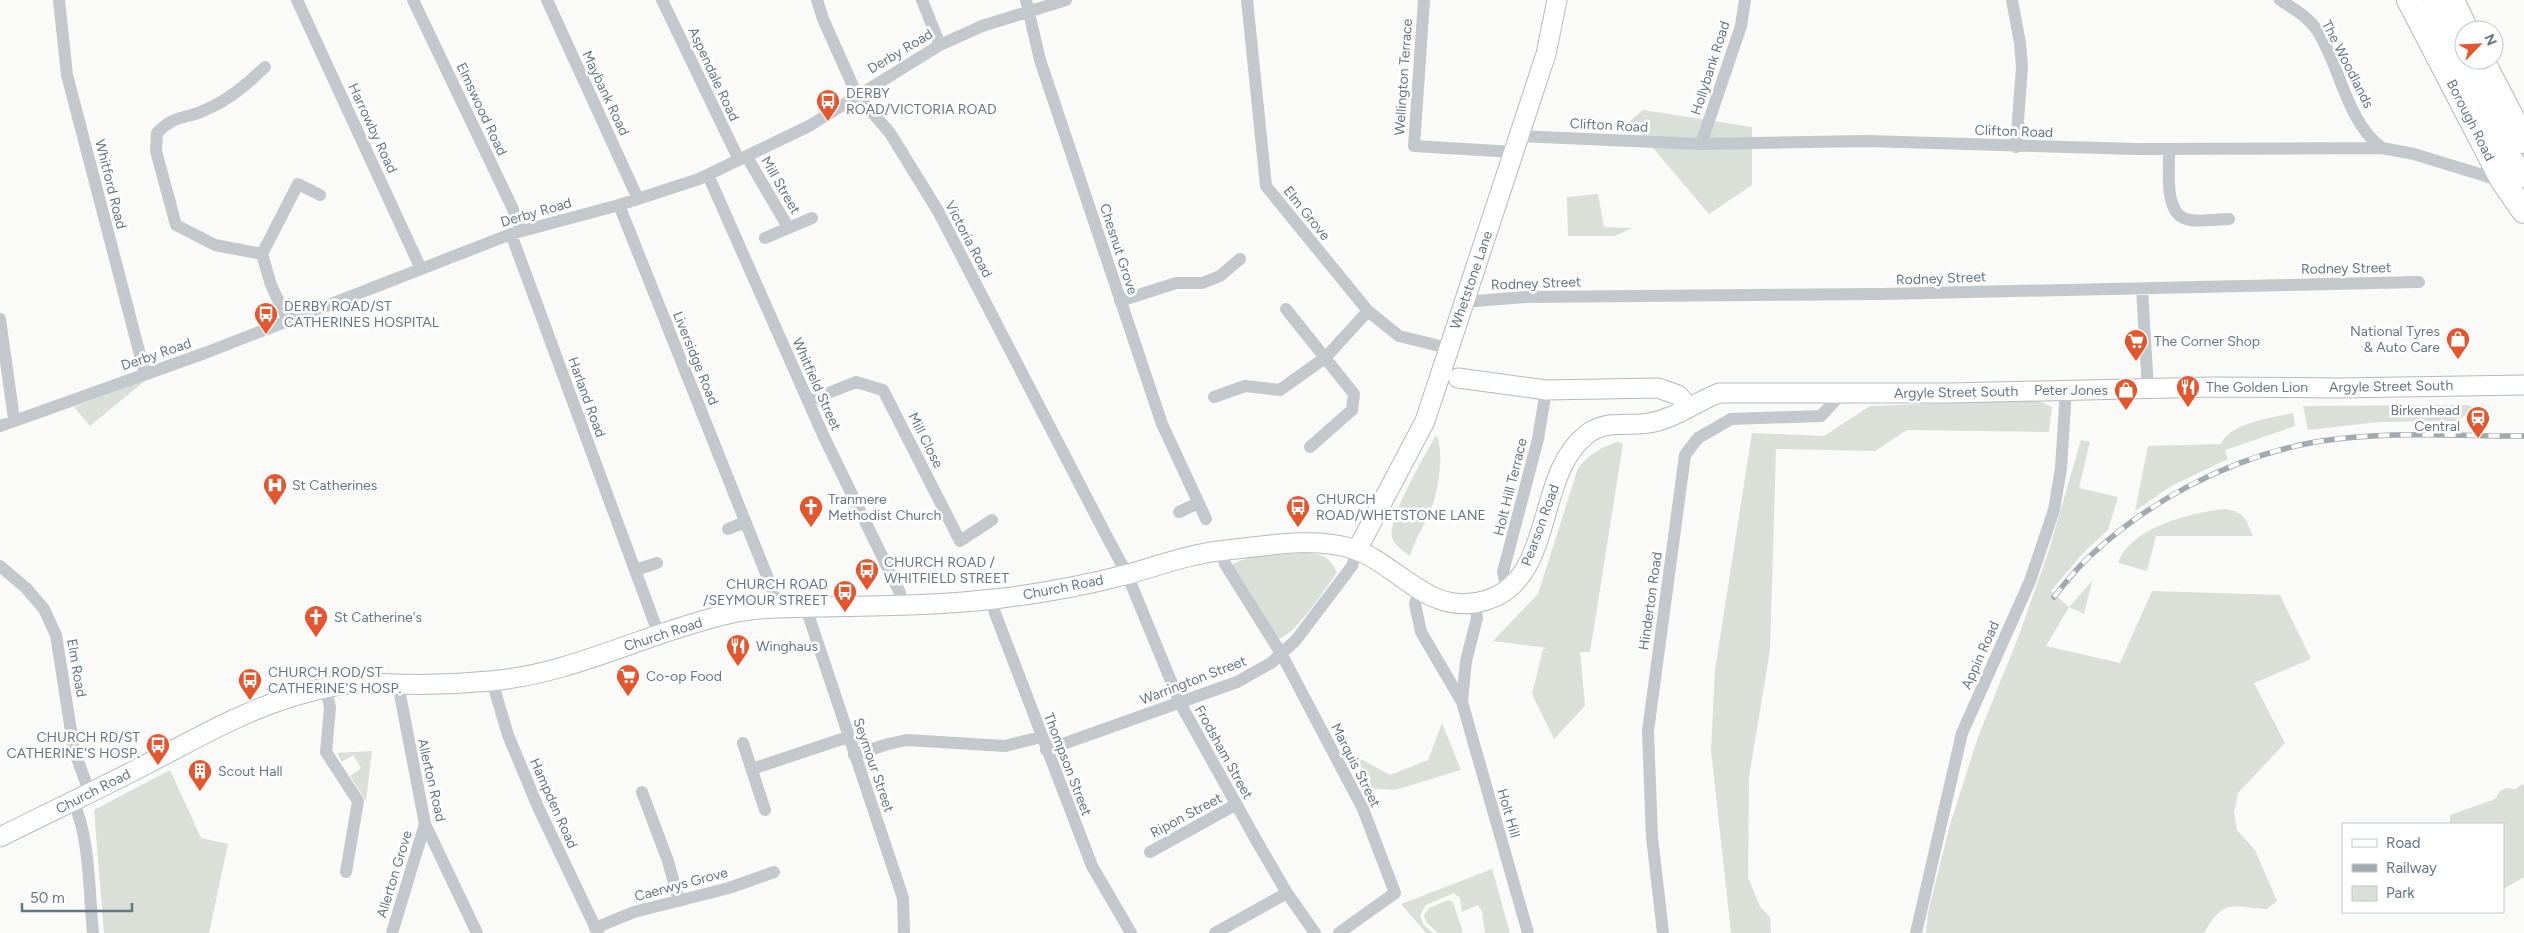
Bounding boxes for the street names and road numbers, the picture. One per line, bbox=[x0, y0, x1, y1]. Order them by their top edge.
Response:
street label: The Woodlands bbox=[2318, 17, 2377, 111]
street label: Wellington Terrace bbox=[1391, 18, 1416, 136]
street label: Hollybank Road bbox=[1687, 19, 1734, 117]
street label: Aspendale Road bbox=[684, 25, 743, 124]
street label: Derby Road bbox=[865, 25, 936, 78]
street label: Maybank Road bbox=[578, 48, 633, 138]
street label: Elmswood Road bbox=[453, 60, 511, 158]
street label: Borough Road bbox=[2443, 77, 2498, 164]
street label: Harrowby Road bbox=[344, 81, 401, 176]
street label: Clifton Road bbox=[1569, 115, 1649, 136]
street label: Clifton Road bbox=[1974, 122, 2053, 141]
street label: Whitford Road bbox=[91, 138, 130, 231]
street label: Mill Street bbox=[757, 153, 804, 217]
street label: Elm Grove bbox=[1280, 183, 1334, 244]
street label: Derby Road bbox=[499, 194, 574, 231]
street label: Victoria Road bbox=[941, 198, 996, 281]
street label: Chesnut Grove bbox=[1096, 202, 1141, 297]
street label: Whetstone Lane bbox=[1447, 228, 1496, 332]
street label: Rodney Street bbox=[2301, 259, 2391, 278]
street label: Rodney Street bbox=[1896, 268, 1986, 289]
street label: Rodney Street bbox=[1491, 273, 1581, 294]
street label: Liversidge Road bbox=[669, 309, 722, 408]
street label: Derby Road bbox=[119, 335, 193, 374]
street label: Whitfield Street bbox=[788, 335, 845, 433]
street label: Harland Road bbox=[564, 355, 609, 440]
street label: Argyle Street South bbox=[2329, 377, 2453, 396]
street label: Argyle Street South bbox=[1894, 383, 2018, 402]
street label: Mill Close bbox=[904, 410, 947, 471]
street label: Holt Hill Terrace bbox=[1490, 436, 1531, 538]
street label: Pearson Road bbox=[1518, 482, 1563, 568]
street label: Hinderton Road bbox=[1635, 551, 1666, 651]
street label: Church Road bbox=[1021, 571, 1105, 604]
street label: Church Road bbox=[622, 614, 705, 655]
street label: Appin Road bbox=[1958, 619, 2003, 692]
street label: Elm Road bbox=[63, 638, 90, 699]
street label: Warrington Street bbox=[1138, 652, 1249, 709]
street label: Frodsham Street bbox=[1191, 702, 1256, 802]
street label: Thompson Street bbox=[1040, 710, 1095, 818]
street label: Seymour Street bbox=[849, 716, 898, 815]
street label: Marquis Street bbox=[1327, 720, 1384, 810]
street label: Allerton Road bbox=[414, 737, 449, 823]
street label: Hampden Road bbox=[526, 755, 581, 851]
street label: Church Road bbox=[53, 765, 133, 818]
street label: Holt Hill bbox=[1493, 787, 1524, 840]
street label: Ripon Street bbox=[1147, 789, 1225, 841]
street label: Allerton Grove bbox=[373, 828, 416, 920]
street label: Caerwys Grove bbox=[633, 864, 730, 905]

